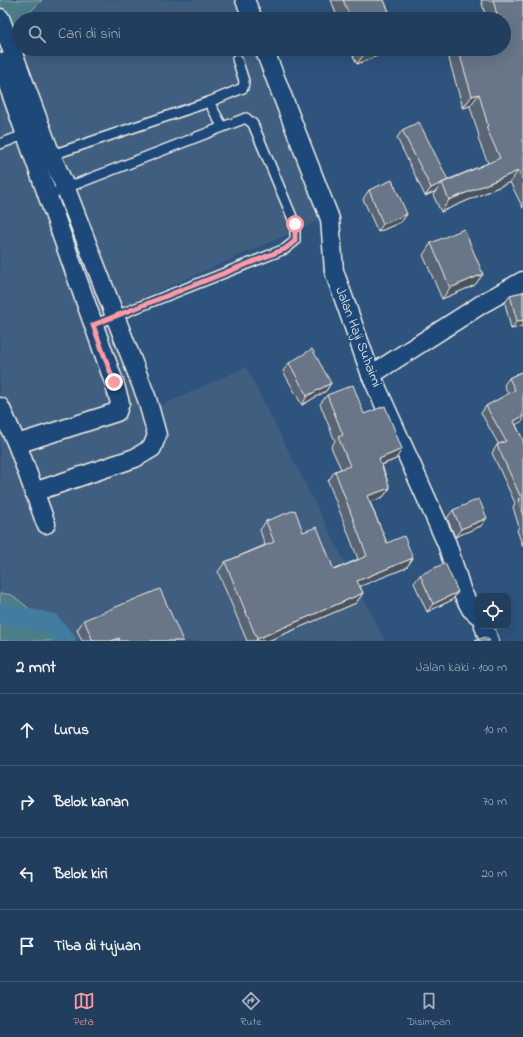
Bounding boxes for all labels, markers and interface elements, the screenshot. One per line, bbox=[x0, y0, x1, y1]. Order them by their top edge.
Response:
search box bbox=[12, 12, 511, 56]
icon: search bbox=[26, 23, 48, 45]
text: Cari di sini bbox=[58, 23, 121, 45]
route start bbox=[286, 215, 304, 233]
street label: Jalan Haji Suhaimi bbox=[329, 284, 387, 390]
route end bbox=[105, 373, 123, 391]
map controls bbox=[475, 593, 511, 629]
button: locate bbox=[475, 593, 511, 629]
text: 2 mnt bbox=[16, 655, 56, 680]
text: Jalan kaki · 100 m bbox=[416, 658, 507, 677]
icon: ahead bbox=[16, 719, 38, 741]
text: Lurus bbox=[54, 719, 89, 741]
text: 10 m bbox=[484, 720, 507, 739]
icon: right bbox=[16, 791, 38, 813]
text: Belok kanan bbox=[54, 791, 129, 813]
text: 70 m bbox=[483, 792, 507, 811]
icon: left bbox=[16, 863, 38, 885]
text: Belok kiri bbox=[54, 863, 108, 885]
text: 20 m bbox=[482, 864, 507, 883]
icon: arrive bbox=[16, 935, 38, 957]
text: Tiba di tujuan bbox=[54, 935, 141, 957]
tab: Peta bbox=[73, 990, 95, 1030]
tab: Rute bbox=[240, 990, 262, 1030]
tab: Disimpan bbox=[407, 990, 450, 1030]

